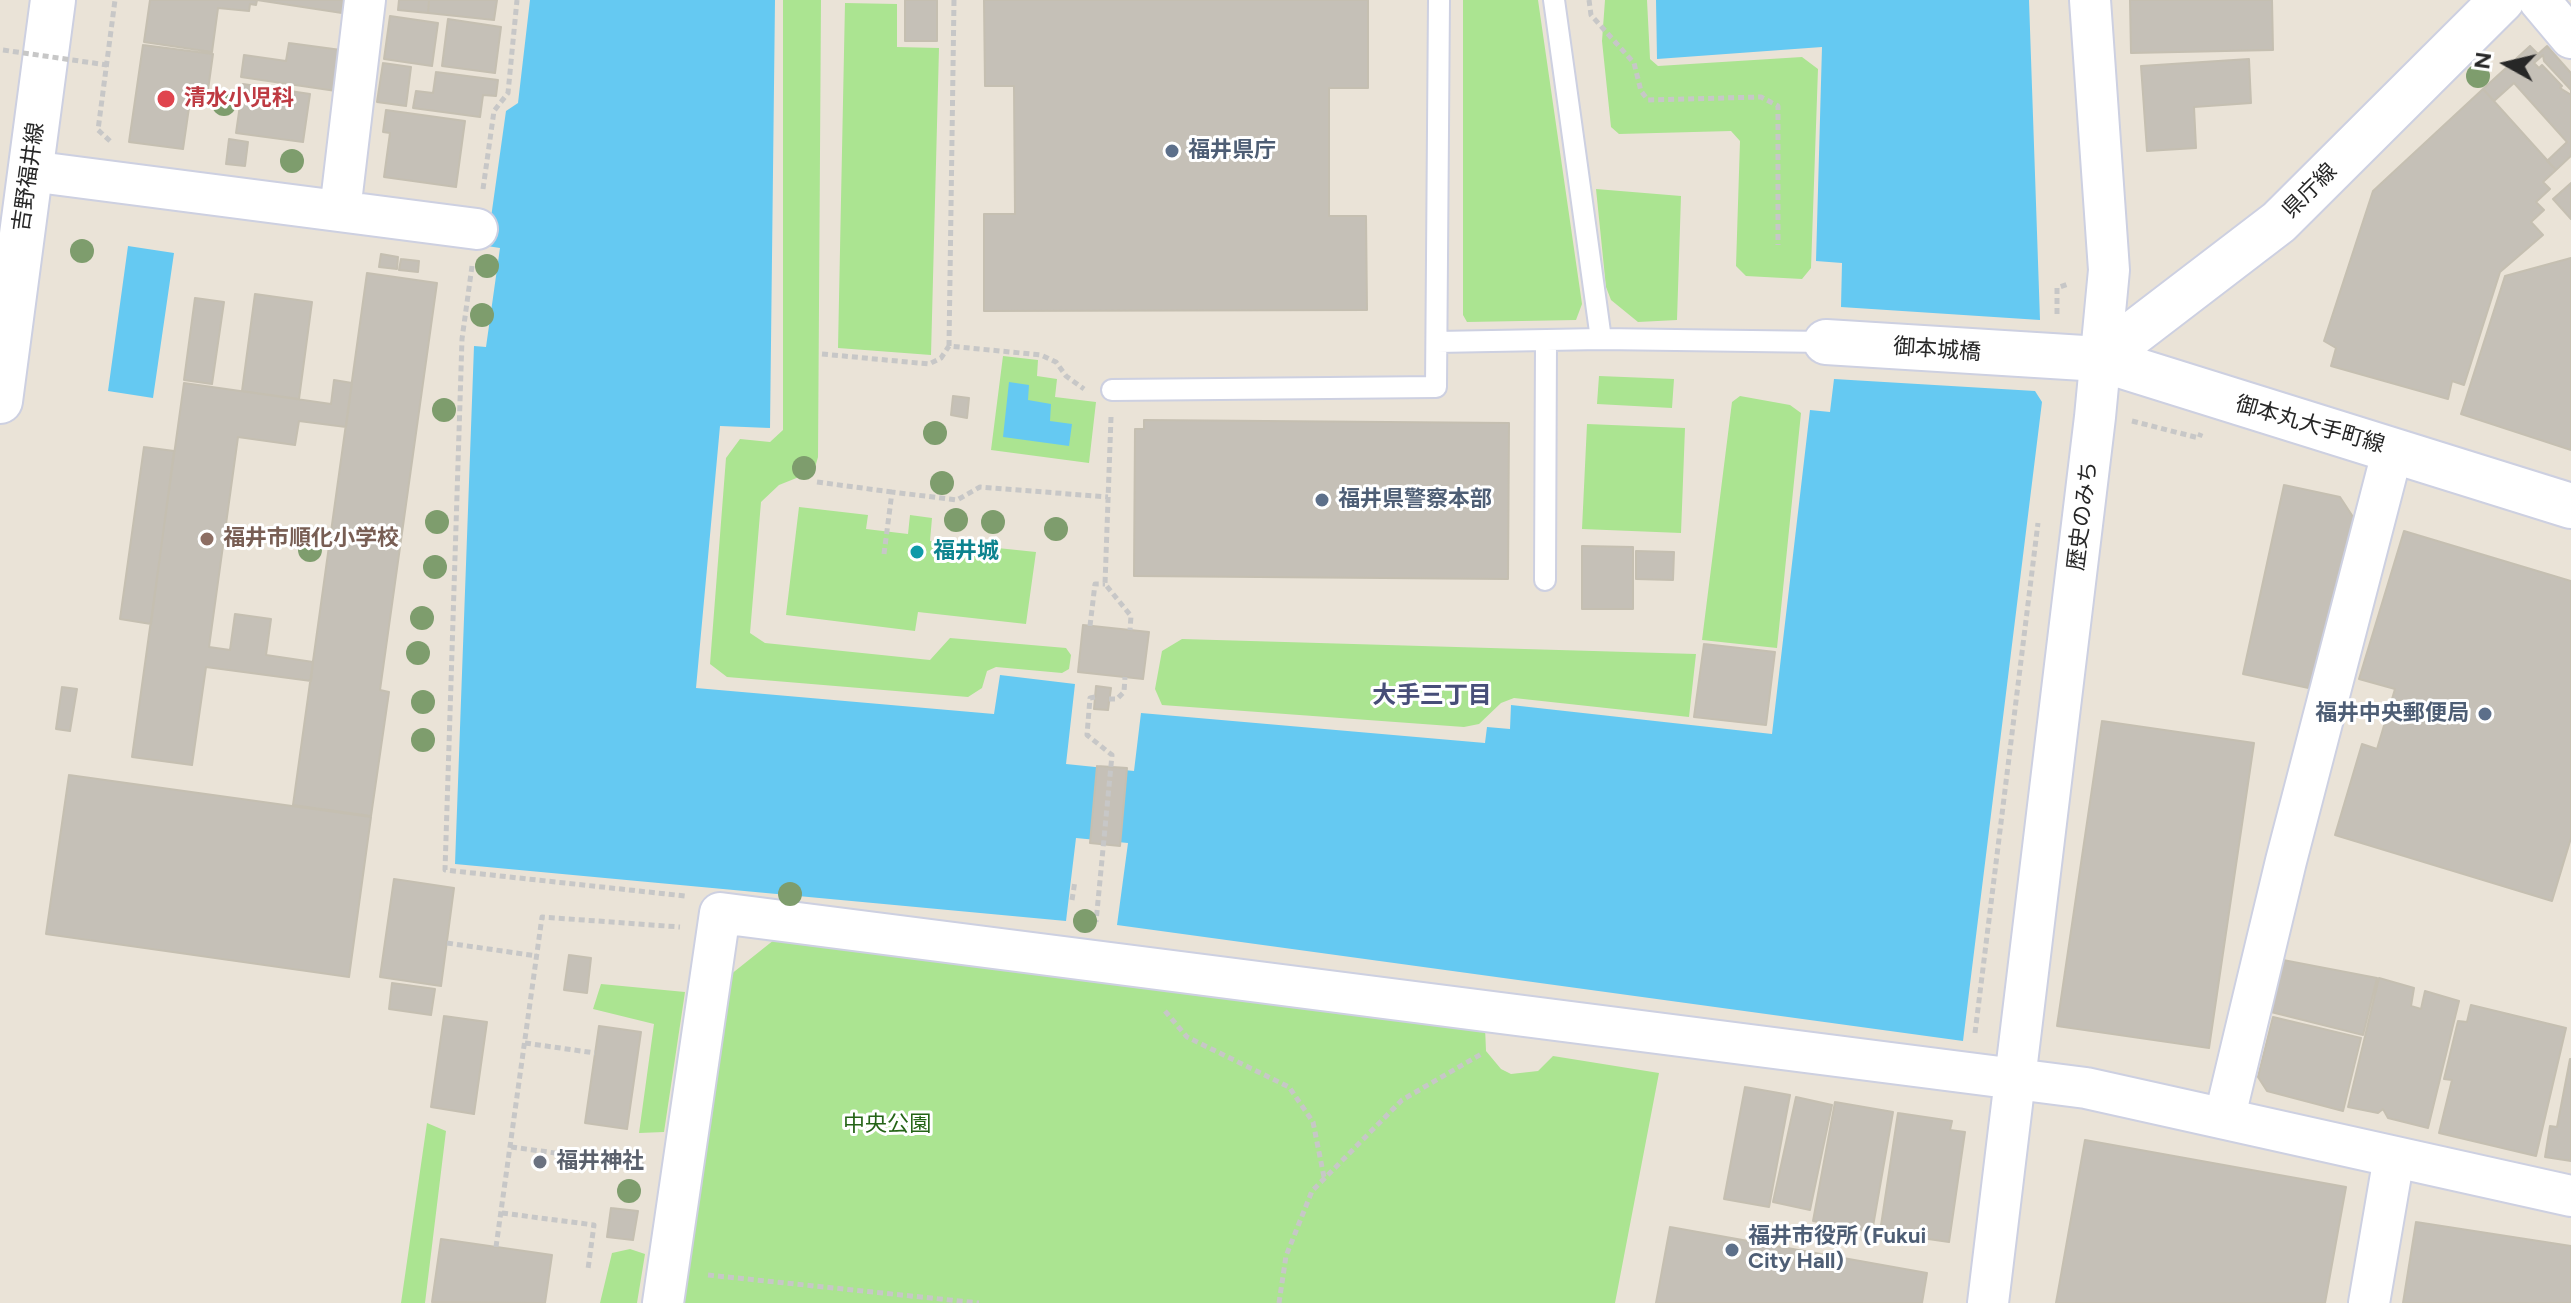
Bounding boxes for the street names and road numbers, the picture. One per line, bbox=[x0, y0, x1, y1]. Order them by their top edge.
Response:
street label: 吉野福井線 bbox=[8, 121, 50, 233]
street label: 県庁線 bbox=[2277, 158, 2343, 224]
street label: 御本城橋 bbox=[1892, 334, 1982, 366]
street label: 御本丸大手町線 bbox=[2232, 391, 2388, 459]
street label: 歴史のみち bbox=[2063, 460, 2103, 572]

